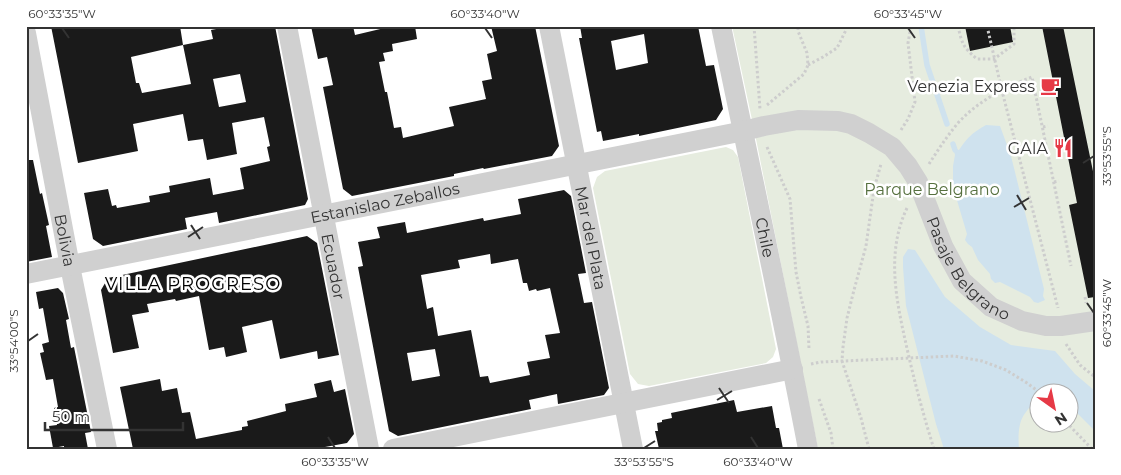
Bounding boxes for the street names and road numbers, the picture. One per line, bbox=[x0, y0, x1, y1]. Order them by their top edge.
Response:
street label: Estanislao Zeballos bbox=[309, 178, 461, 227]
street label: Mar del Plata bbox=[571, 184, 611, 291]
street label: Bolivia bbox=[51, 212, 79, 268]
street label: Pasaje Belgrano bbox=[923, 214, 1013, 324]
street label: Chile bbox=[752, 216, 779, 259]
street label: Ecuador bbox=[318, 232, 349, 301]

